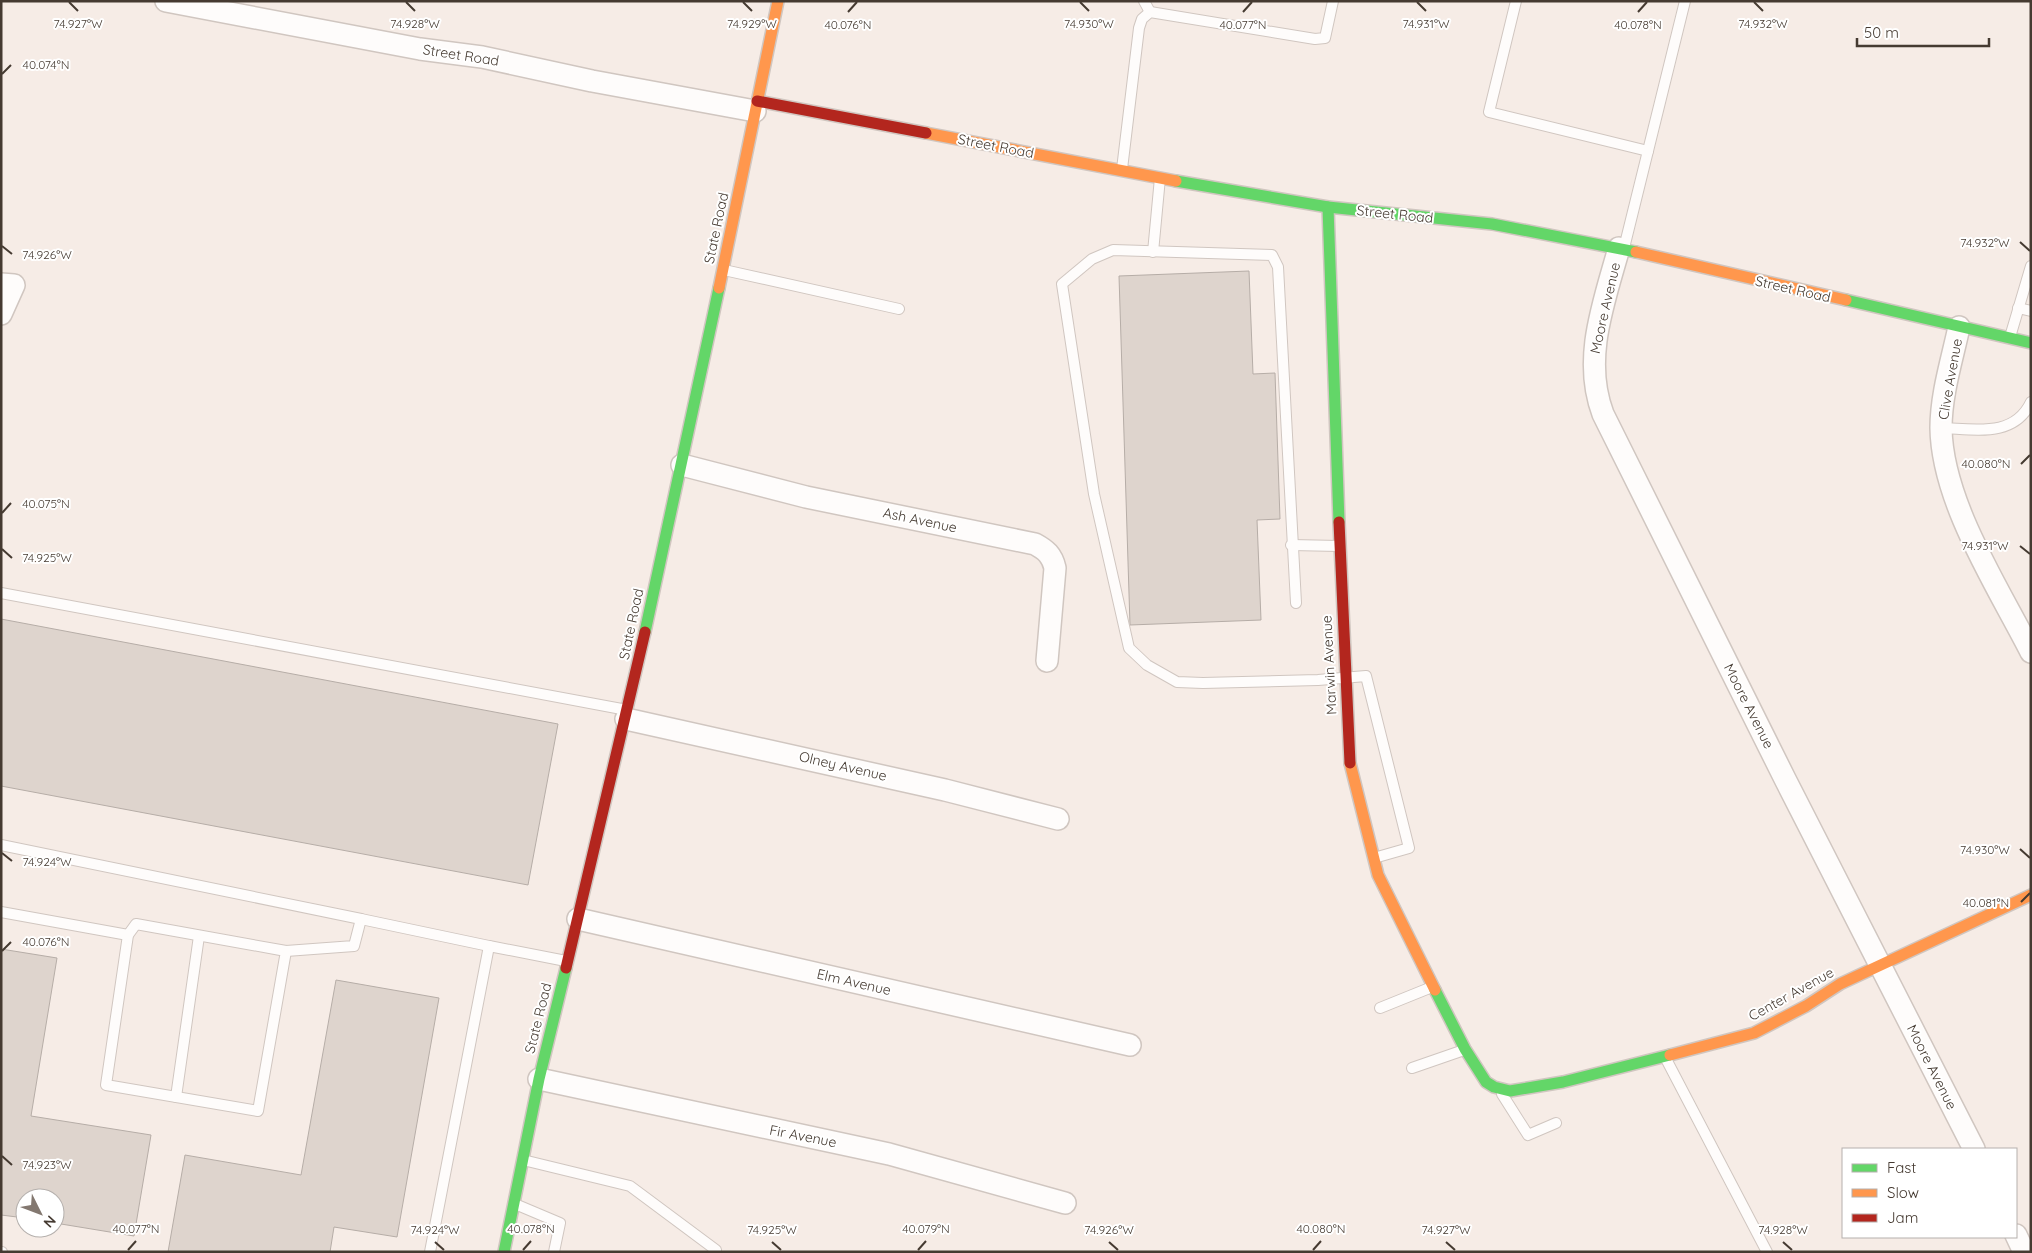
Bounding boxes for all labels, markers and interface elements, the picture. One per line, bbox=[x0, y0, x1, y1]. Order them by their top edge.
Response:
scale bar bbox=[1857, 15, 1990, 47]
text: 74.927°W bbox=[53, 16, 103, 31]
text: 74.928°W bbox=[390, 16, 440, 31]
text: 74.929°W bbox=[727, 16, 777, 31]
text: 74.930°W bbox=[1064, 16, 1114, 31]
text: 74.931°W bbox=[1402, 16, 1450, 31]
text: 74.932°W bbox=[1738, 16, 1788, 31]
text: 40.076°N bbox=[824, 17, 872, 32]
text: 40.077°N bbox=[1219, 17, 1267, 32]
text: 40.078°N bbox=[1614, 17, 1662, 32]
text: 50 m bbox=[1864, 23, 1899, 42]
street label: Street Road bbox=[422, 40, 500, 70]
text: 40.074°N bbox=[23, 57, 69, 72]
street label: Street Road bbox=[957, 130, 1035, 162]
street label: State Road bbox=[700, 191, 732, 265]
street label: Street Road bbox=[1356, 201, 1434, 227]
text: 74.932°W bbox=[1960, 235, 2010, 250]
text: 74.926°W bbox=[22, 247, 72, 262]
street label: Moore Avenue bbox=[1586, 260, 1624, 355]
street label: Street Road bbox=[1754, 272, 1832, 306]
street label: Clive Avenue bbox=[1934, 337, 1966, 421]
text: 40.080°N bbox=[1961, 456, 2011, 471]
text: 40.075°N bbox=[22, 496, 70, 511]
street label: Ash Avenue bbox=[881, 503, 959, 537]
text: 74.931°W bbox=[1961, 538, 2009, 553]
text: 74.925°W bbox=[22, 550, 72, 565]
street label: State Road bbox=[615, 587, 647, 661]
street label: Marwin Avenue bbox=[1317, 615, 1341, 715]
street label: Moore Avenue bbox=[1720, 660, 1778, 752]
street label: Olney Avenue bbox=[797, 747, 889, 785]
text: 74.930°W bbox=[1960, 842, 2010, 857]
text: 74.924°W bbox=[22, 854, 72, 869]
text: 40.081°N bbox=[1963, 895, 2009, 910]
text: 40.076°N bbox=[22, 934, 70, 949]
street label: Center Avenue bbox=[1745, 963, 1837, 1025]
street label: Elm Avenue bbox=[815, 965, 893, 999]
street label: State Road bbox=[521, 981, 555, 1055]
street label: Moore Avenue bbox=[1903, 1021, 1961, 1113]
street label: Fir Avenue bbox=[768, 1121, 838, 1151]
legend bbox=[1842, 1148, 2017, 1238]
text: 74.923°W bbox=[22, 1157, 72, 1172]
text: Fast bbox=[1887, 1158, 1916, 1177]
text: Slow bbox=[1887, 1183, 1919, 1202]
north arrow bbox=[15, 1188, 65, 1238]
text: Jam bbox=[1887, 1208, 1918, 1227]
text: N bbox=[40, 1212, 60, 1232]
text: 40.077°N bbox=[112, 1221, 160, 1236]
text: 40.078°N bbox=[507, 1221, 555, 1236]
text: 40.079°N bbox=[902, 1221, 950, 1236]
text: 40.080°N bbox=[1296, 1221, 1346, 1236]
text: 74.924°W bbox=[410, 1222, 460, 1237]
text: 74.925°W bbox=[747, 1222, 797, 1237]
text: 74.926°W bbox=[1084, 1222, 1134, 1237]
text: 74.927°W bbox=[1421, 1222, 1471, 1237]
text: 74.928°W bbox=[1758, 1222, 1808, 1237]

